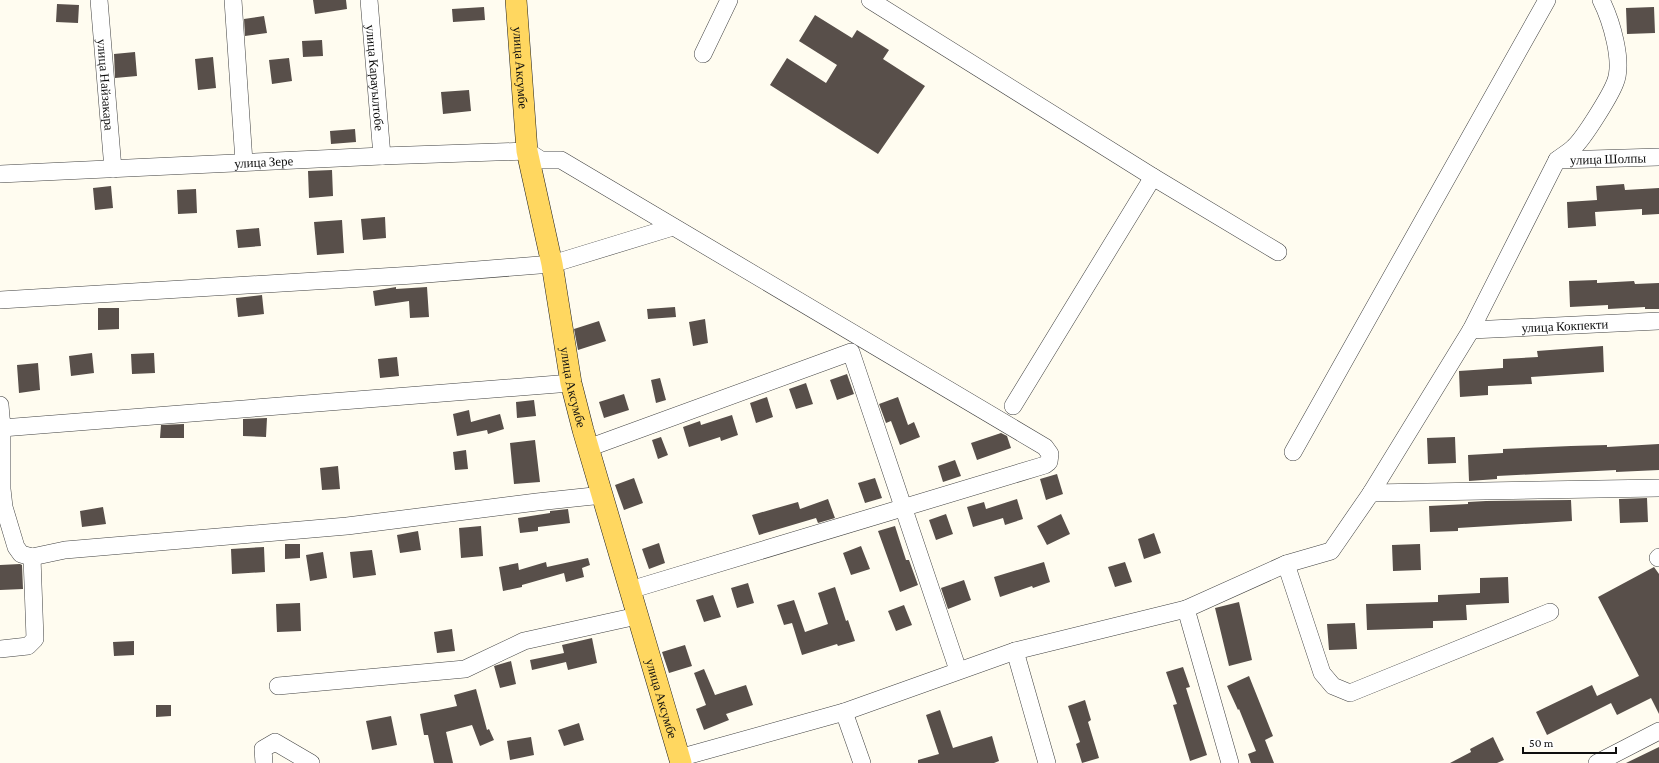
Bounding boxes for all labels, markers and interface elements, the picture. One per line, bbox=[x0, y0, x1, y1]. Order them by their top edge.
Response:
street label: улица Карауылтобе bbox=[363, 24, 387, 132]
street label: улица Аксумбе bbox=[510, 26, 531, 110]
street label: улица Найзакара bbox=[94, 38, 117, 131]
street label: улица Шолпы bbox=[1570, 150, 1647, 168]
street label: улица Зере bbox=[234, 153, 294, 171]
street label: улица Кокпекти bbox=[1521, 316, 1609, 336]
street label: улица Аксумбе bbox=[557, 346, 589, 429]
street label: улица Аксумбе bbox=[643, 657, 680, 740]
scale bar bbox=[1523, 729, 1616, 755]
text: 50 m bbox=[1529, 736, 1554, 750]

